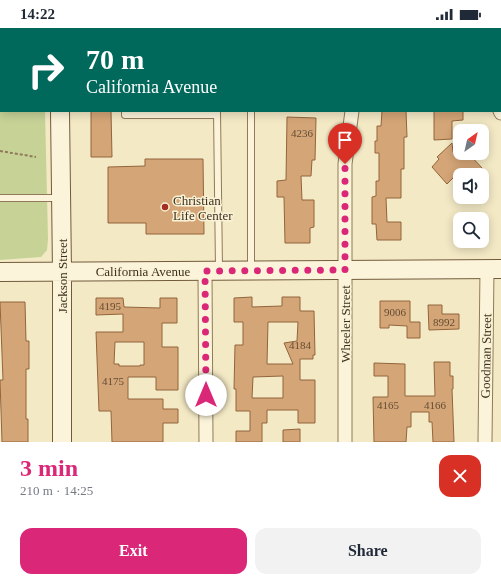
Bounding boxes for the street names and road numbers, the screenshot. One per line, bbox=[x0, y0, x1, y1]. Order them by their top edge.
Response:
street label: Jackson Street bbox=[55, 238, 70, 313]
street label: California Avenue bbox=[96, 264, 191, 279]
street label: Wheeler Street bbox=[338, 285, 353, 363]
street label: Goodman Street bbox=[478, 313, 494, 399]

